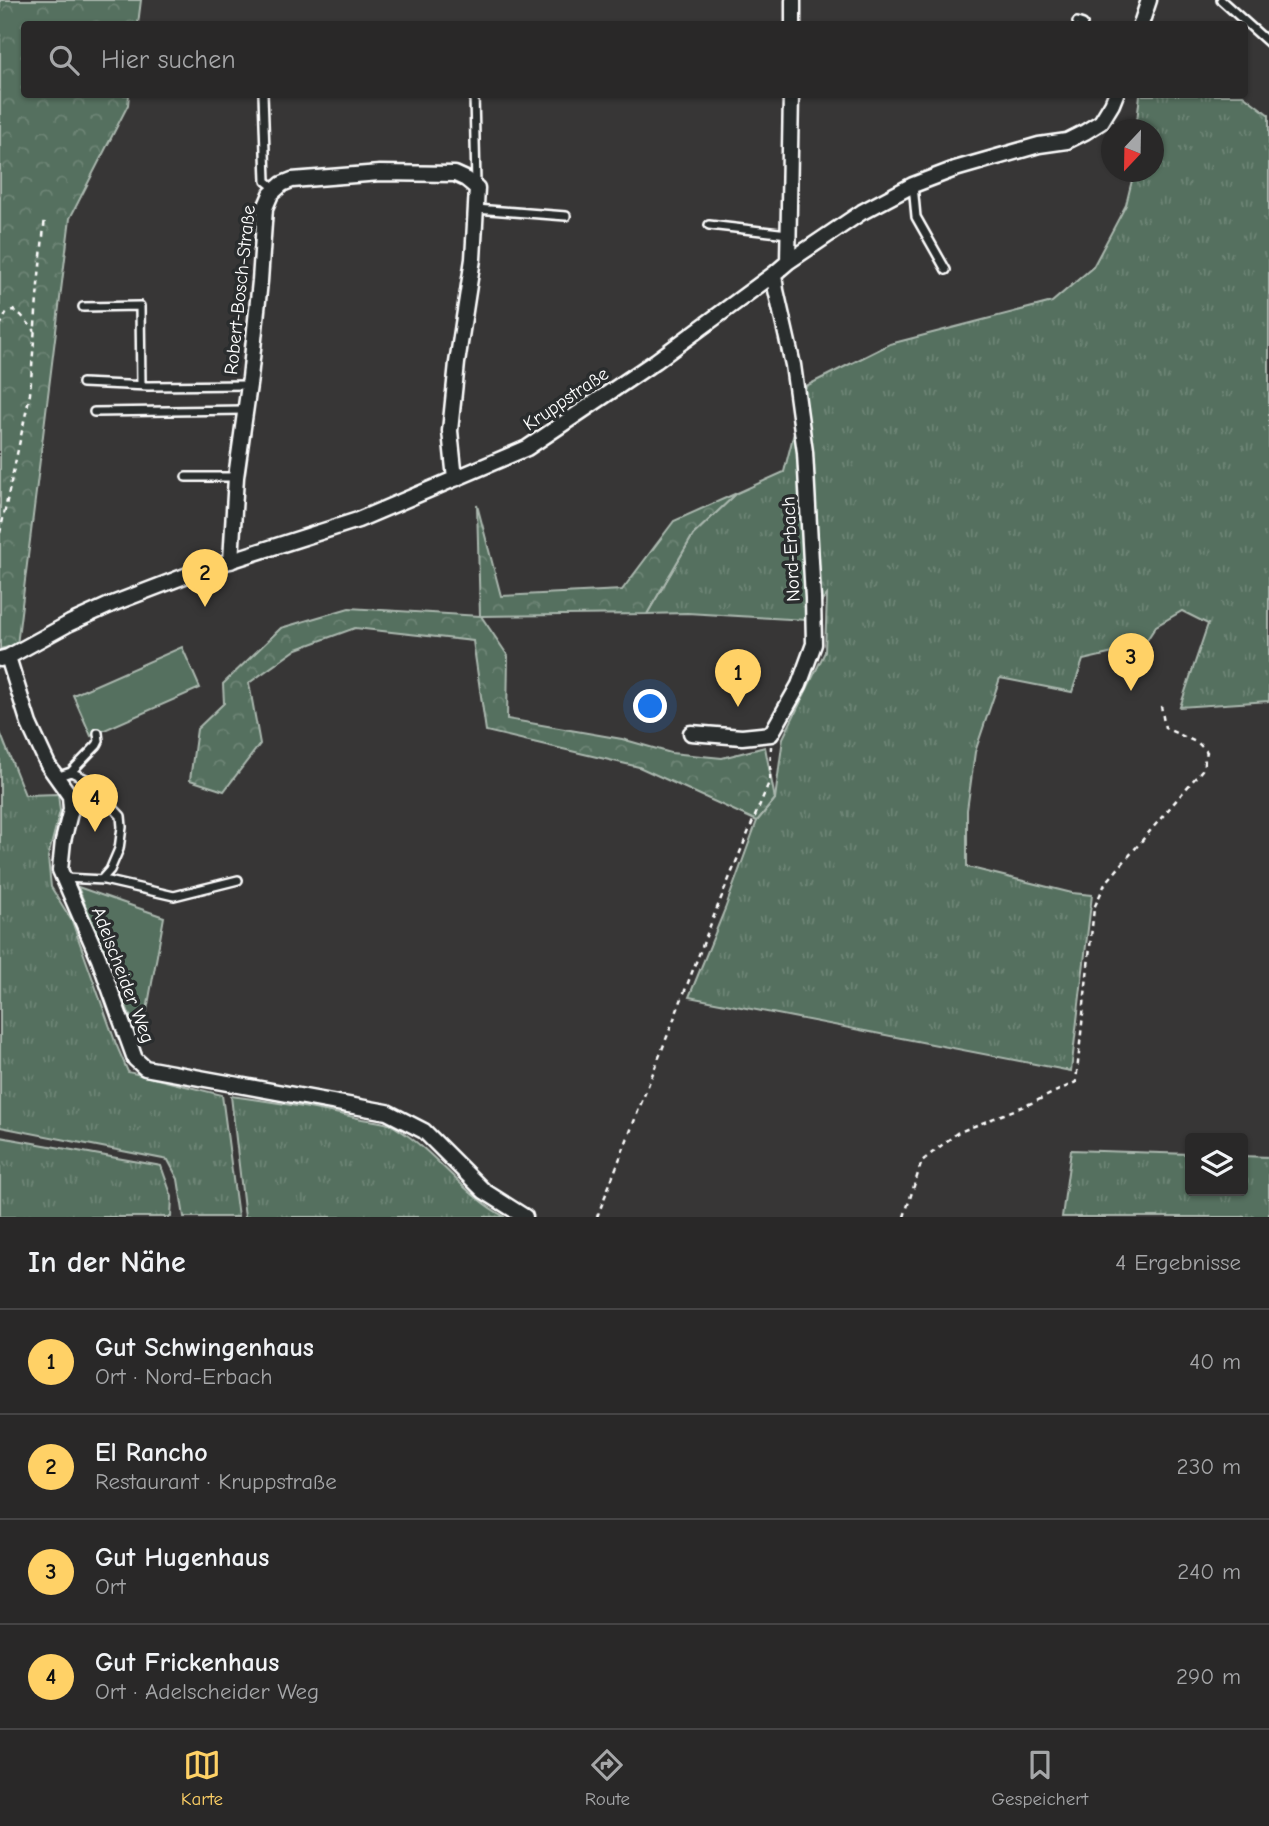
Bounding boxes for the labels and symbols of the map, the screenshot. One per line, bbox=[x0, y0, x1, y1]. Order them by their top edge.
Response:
north arrow bbox=[1101, 119, 1164, 182]
street label: Robert-Bosch-Straße bbox=[220, 204, 260, 376]
street label: Kruppstraße bbox=[519, 363, 613, 435]
street label: Nord-Erbach bbox=[777, 496, 805, 602]
pin: 2 bbox=[182, 549, 228, 607]
pin: 3 bbox=[1108, 633, 1154, 691]
pin: 1 bbox=[715, 649, 761, 707]
your location bbox=[633, 689, 667, 723]
pin: 4 bbox=[72, 774, 118, 832]
street label: Adelscheider Weg bbox=[87, 904, 159, 1046]

